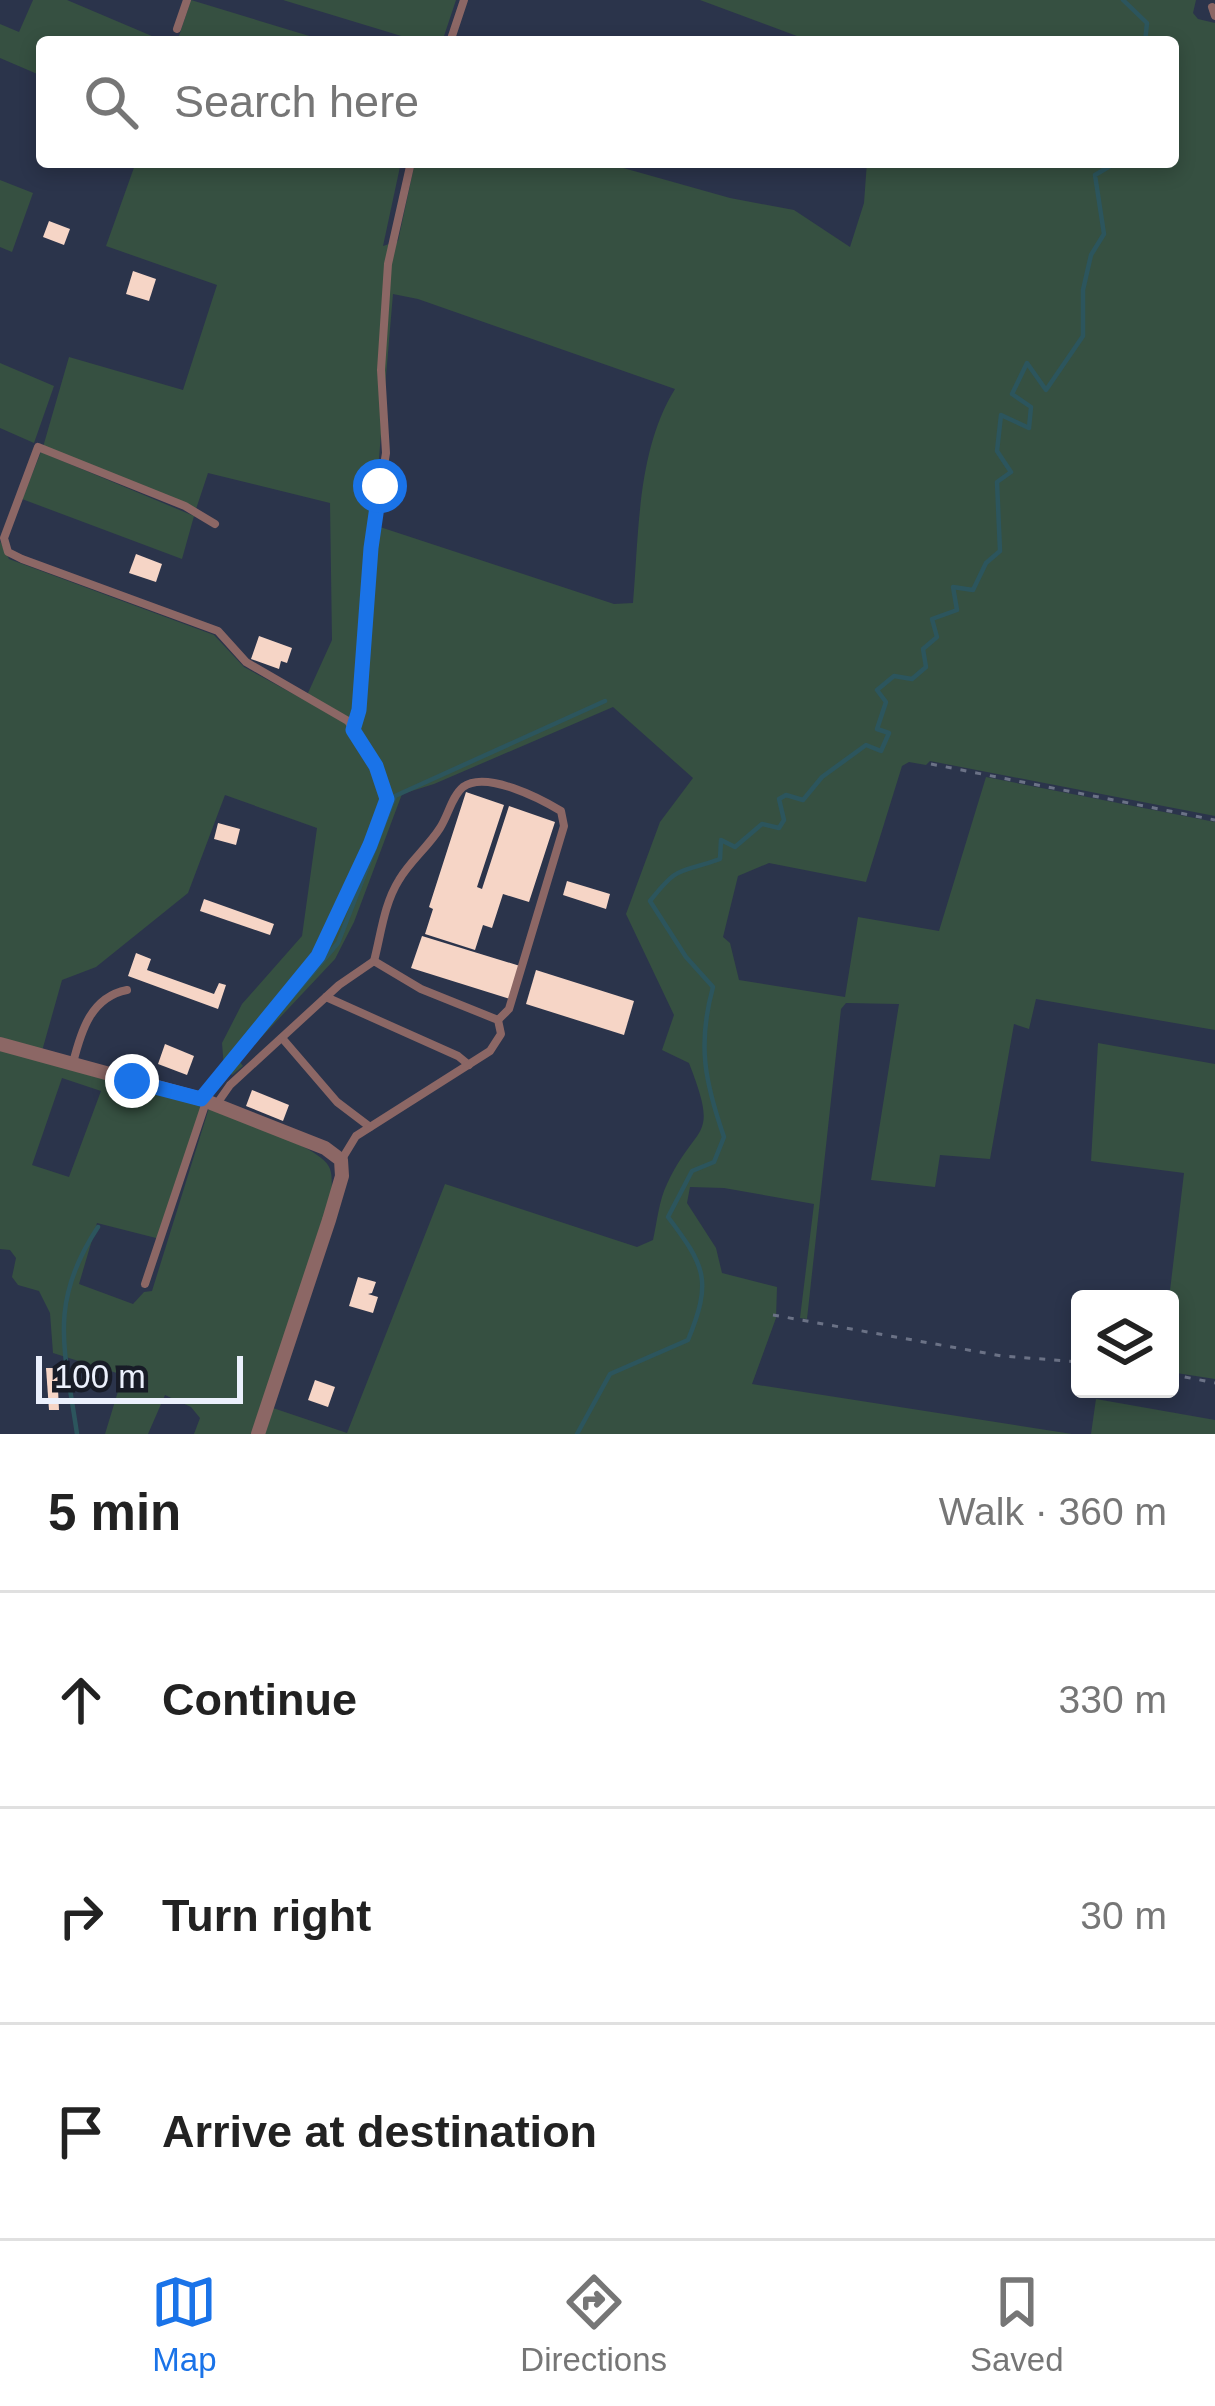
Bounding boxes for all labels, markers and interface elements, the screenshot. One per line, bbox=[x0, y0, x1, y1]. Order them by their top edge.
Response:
search box bbox=[36, 36, 1179, 168]
icon: search bbox=[78, 69, 144, 135]
text: Search here bbox=[174, 76, 419, 127]
route start bbox=[353, 459, 407, 513]
route end bbox=[105, 1054, 159, 1108]
map controls bbox=[1071, 1290, 1179, 1398]
button: layers bbox=[1071, 1290, 1179, 1398]
scale bar bbox=[36, 1350, 243, 1403]
text: 100 m bbox=[54, 1358, 146, 1395]
text: 5 min bbox=[48, 1484, 181, 1541]
text: Walk · 360 m bbox=[939, 1490, 1167, 1533]
icon: ahead bbox=[48, 1667, 114, 1733]
text: Continue bbox=[162, 1674, 357, 1725]
text: 330 m bbox=[1059, 1678, 1167, 1721]
icon: right bbox=[48, 1883, 114, 1949]
text: Turn right bbox=[162, 1890, 371, 1941]
text: 30 m bbox=[1080, 1894, 1167, 1937]
icon: arrive bbox=[48, 2099, 114, 2165]
text: Arrive at destination bbox=[162, 2106, 597, 2157]
tab: Map bbox=[151, 2269, 217, 2379]
tab: Directions bbox=[520, 2269, 667, 2379]
tab: Saved bbox=[970, 2269, 1064, 2379]

